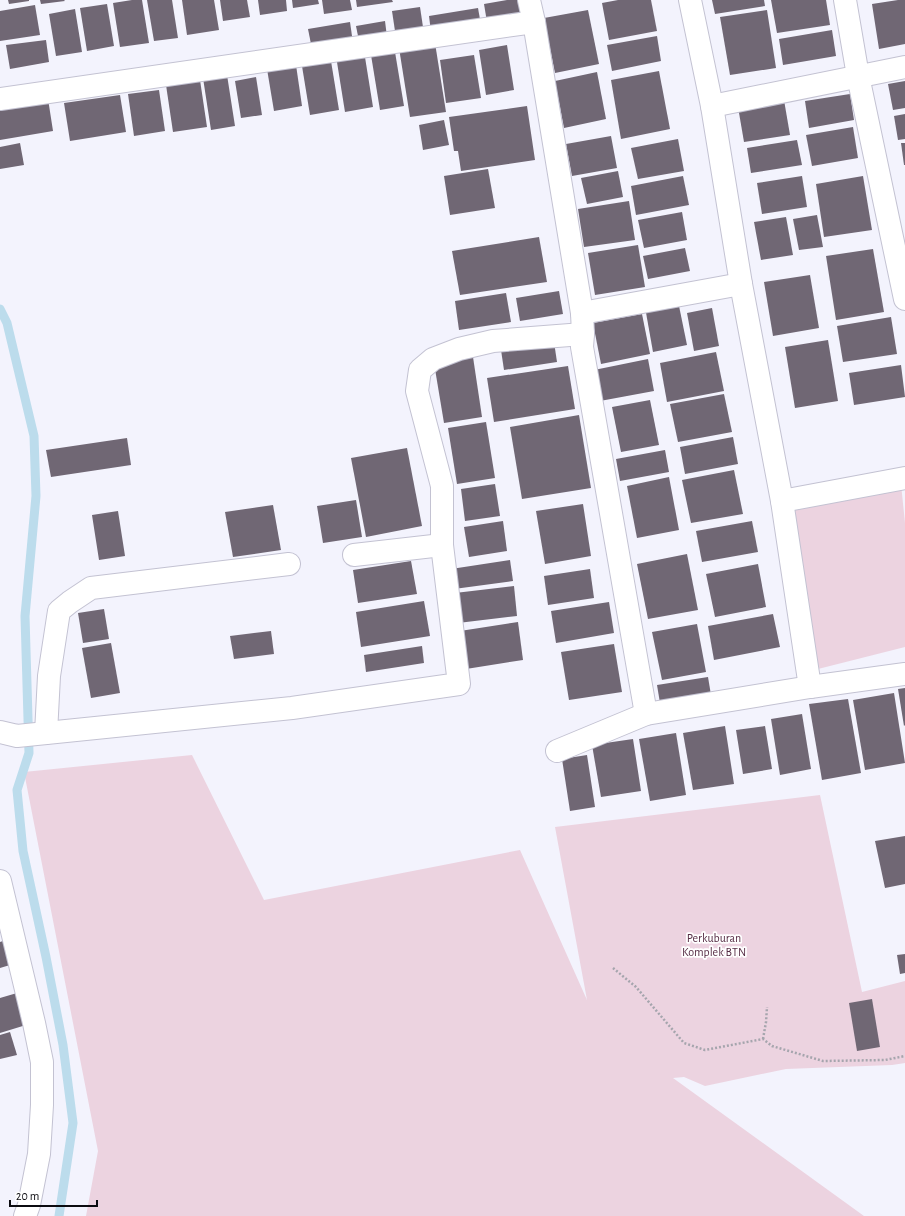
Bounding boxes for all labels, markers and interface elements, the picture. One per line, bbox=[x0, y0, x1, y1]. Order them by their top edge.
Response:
park label: Perkuburan Komplek BTN bbox=[682, 932, 746, 958]
scale bar bbox=[10, 1182, 97, 1208]
text: 20 m bbox=[16, 1190, 39, 1202]

